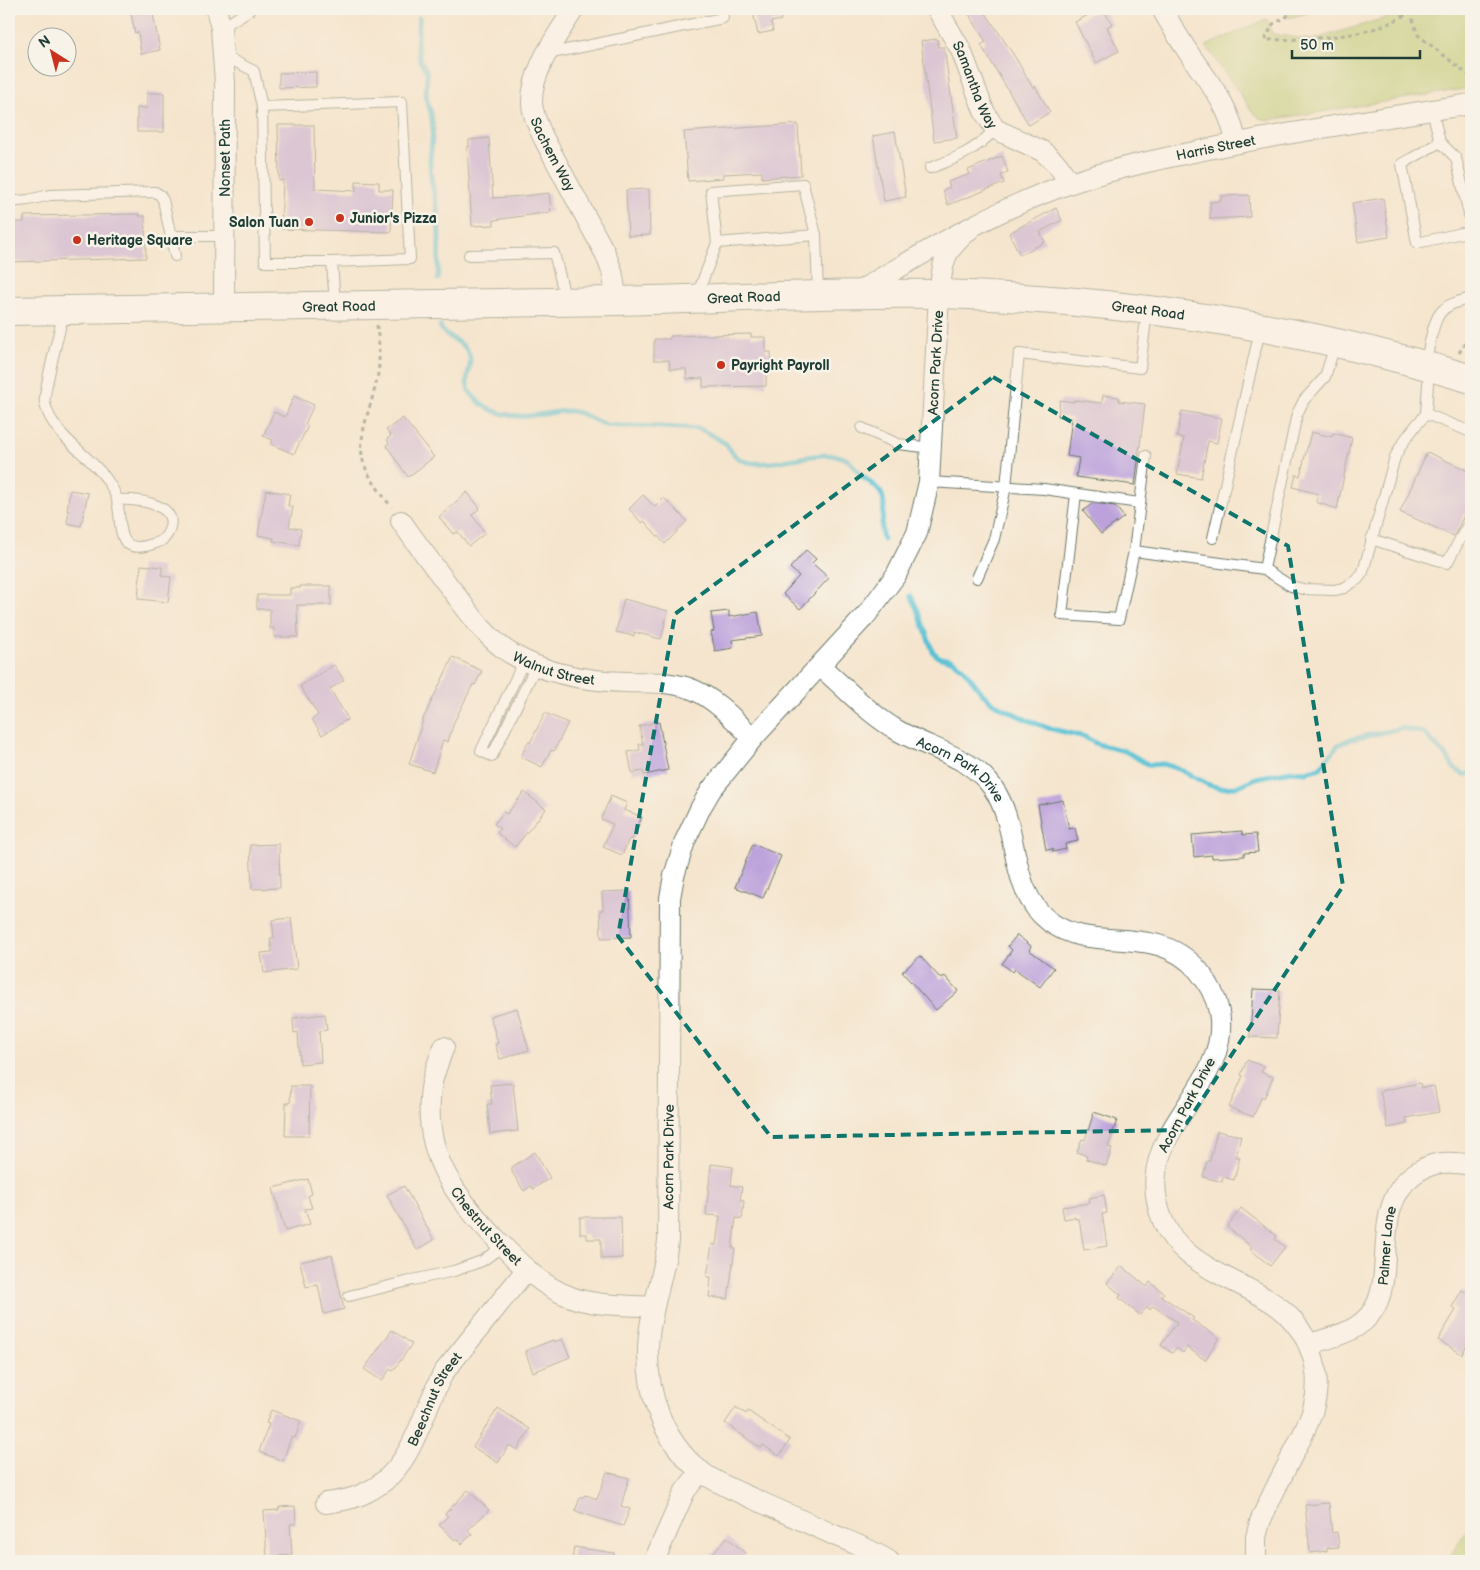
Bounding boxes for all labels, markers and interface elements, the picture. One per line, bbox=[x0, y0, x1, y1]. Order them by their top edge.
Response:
north arrow bbox=[28, 28, 78, 78]
scale bar bbox=[1292, 28, 1420, 60]
text: N bbox=[35, 32, 54, 52]
text: 50 m bbox=[1300, 36, 1334, 55]
street label: Samantha Way bbox=[949, 38, 1001, 132]
street label: Sachem Way bbox=[527, 115, 579, 195]
street label: Nonset Path bbox=[217, 119, 234, 197]
street label: Harris Street bbox=[1175, 131, 1257, 164]
place label: Junior's Pizza bbox=[350, 210, 437, 227]
marker: Junior's Pizza bbox=[334, 212, 346, 224]
place label: Salon Tuan bbox=[229, 214, 299, 231]
marker: Salon Tuan bbox=[303, 216, 315, 228]
place label: Heritage Square bbox=[87, 232, 192, 249]
marker: Heritage Square bbox=[71, 234, 83, 246]
street label: Great Road bbox=[707, 287, 781, 307]
street label: Great Road bbox=[302, 297, 376, 315]
street label: Great Road bbox=[1111, 297, 1186, 323]
street label: Acorn Park Drive bbox=[924, 310, 947, 416]
place label: Payright Payroll bbox=[731, 357, 829, 374]
marker: Payright Payroll bbox=[715, 359, 727, 371]
street label: Walnut Street bbox=[510, 648, 596, 688]
street label: Acorn Park Drive bbox=[914, 733, 1008, 805]
street label: Acorn Park Drive bbox=[1155, 1055, 1219, 1155]
street label: Acorn Park Drive bbox=[660, 1104, 677, 1210]
street label: Chestnut Street bbox=[447, 1183, 526, 1269]
street label: Palmer Lane bbox=[1374, 1204, 1400, 1286]
street label: Beechnut Street bbox=[404, 1348, 466, 1449]

